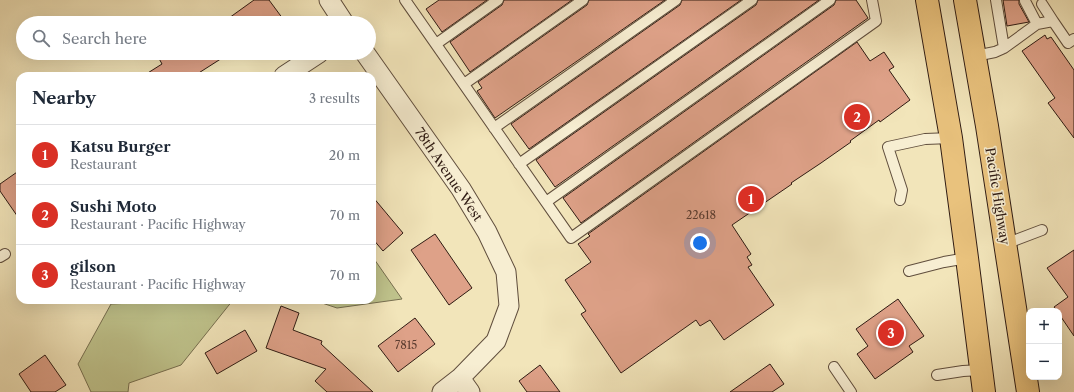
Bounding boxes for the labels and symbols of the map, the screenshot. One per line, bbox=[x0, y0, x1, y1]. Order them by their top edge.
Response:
pin: 2 bbox=[844, 102, 870, 132]
street label: 78th Avenue West bbox=[412, 124, 486, 224]
street label: Pacific Highway bbox=[982, 146, 1014, 247]
pin: 1 bbox=[738, 184, 764, 214]
house number: 22618 bbox=[686, 208, 716, 222]
your location bbox=[690, 233, 710, 253]
pin: 3 bbox=[878, 318, 904, 348]
house number: 7815 bbox=[395, 338, 417, 352]

